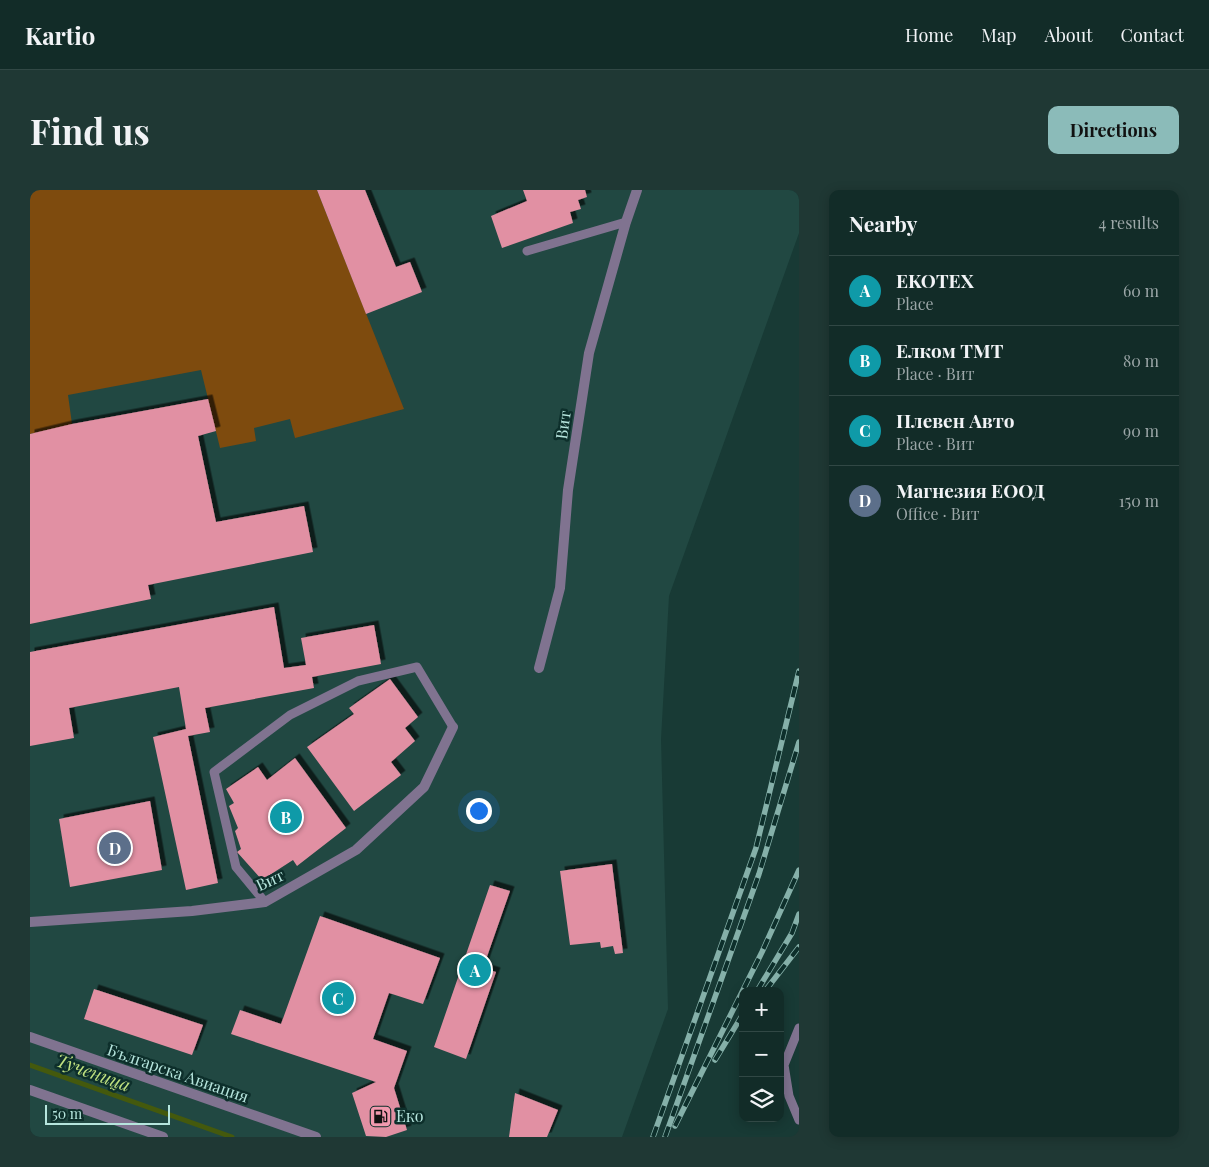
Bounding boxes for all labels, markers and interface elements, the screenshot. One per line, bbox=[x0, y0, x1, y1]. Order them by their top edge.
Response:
text: Kartio bbox=[25, 19, 95, 51]
text: Home bbox=[905, 23, 953, 47]
text: Map bbox=[981, 23, 1016, 47]
text: About bbox=[1044, 23, 1093, 47]
text: Contact bbox=[1121, 23, 1184, 47]
button: Directions bbox=[1048, 106, 1179, 154]
text: Find us bbox=[30, 107, 150, 154]
text: Nearby bbox=[849, 209, 918, 237]
text: 4 results bbox=[1098, 212, 1159, 233]
text: EKOTEX bbox=[896, 267, 974, 293]
text: A bbox=[860, 280, 870, 301]
text: 60 m bbox=[1123, 280, 1159, 301]
text: Place bbox=[896, 293, 934, 314]
text: Елком ТМТ bbox=[896, 337, 1003, 363]
text: B bbox=[860, 350, 870, 371]
text: 80 m bbox=[1123, 350, 1159, 371]
text: Place · Вит bbox=[896, 363, 975, 384]
text: Плевен Авто bbox=[896, 407, 1015, 433]
street label: Вит bbox=[550, 409, 575, 441]
text: C bbox=[859, 420, 871, 441]
text: 90 m bbox=[1123, 420, 1159, 441]
text: Place · Вит bbox=[896, 433, 975, 454]
text: Магнезия ЕООД bbox=[896, 477, 1045, 503]
text: D bbox=[859, 490, 871, 511]
text: 150 m bbox=[1119, 490, 1159, 511]
text: Office · Вит bbox=[896, 503, 980, 524]
pin: B bbox=[270, 798, 302, 836]
your location bbox=[466, 798, 492, 824]
pin: D bbox=[99, 829, 131, 867]
street label: Вит bbox=[252, 864, 287, 895]
pin: A bbox=[459, 951, 491, 989]
pin: C bbox=[322, 979, 354, 1017]
map controls bbox=[739, 987, 784, 1122]
button: + bbox=[739, 987, 784, 1032]
button: − bbox=[739, 1032, 784, 1077]
street label: Българска Авиация bbox=[105, 1038, 252, 1107]
water label: Тученица bbox=[53, 1048, 134, 1097]
button: layers bbox=[739, 1077, 784, 1122]
scale bar bbox=[45, 1102, 170, 1125]
text: 50 m bbox=[52, 1104, 82, 1123]
fuel station icon: Еко bbox=[368, 1104, 392, 1128]
place label: Еко bbox=[396, 1105, 424, 1126]

